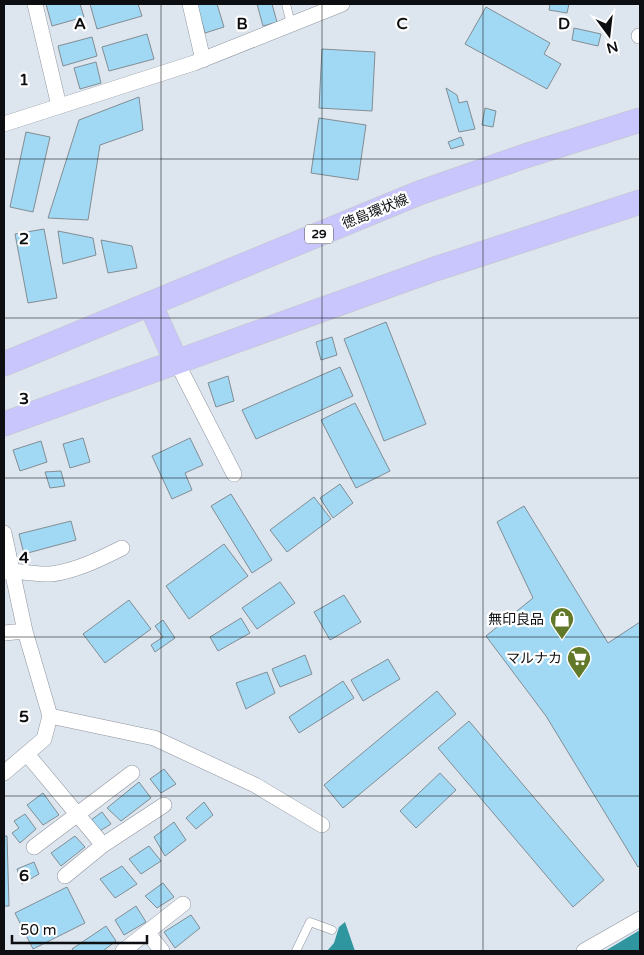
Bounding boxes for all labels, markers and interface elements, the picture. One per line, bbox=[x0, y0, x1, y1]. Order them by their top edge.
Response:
north arrow bbox=[584, 10, 634, 60]
text: A bbox=[74, 14, 86, 34]
text: B bbox=[236, 14, 248, 34]
text: C bbox=[396, 14, 408, 34]
text: D bbox=[558, 14, 570, 34]
text: N bbox=[605, 37, 620, 57]
text: 1 bbox=[19, 70, 29, 90]
street label: 徳島環状線 bbox=[340, 190, 411, 232]
road number: 29 bbox=[305, 224, 333, 243]
text: 2 bbox=[19, 229, 29, 249]
text: 3 bbox=[19, 389, 29, 409]
text: 4 bbox=[19, 548, 29, 568]
shop icon: 無印良品 bbox=[549, 606, 575, 640]
place label: 無印良品 bbox=[488, 611, 544, 628]
supermarket icon: マルナカ bbox=[566, 645, 592, 679]
place label: マルナカ bbox=[506, 650, 562, 667]
text: 5 bbox=[19, 707, 29, 727]
text: 6 bbox=[19, 866, 29, 886]
scale bar bbox=[12, 912, 148, 944]
text: 50 m bbox=[20, 921, 57, 939]

